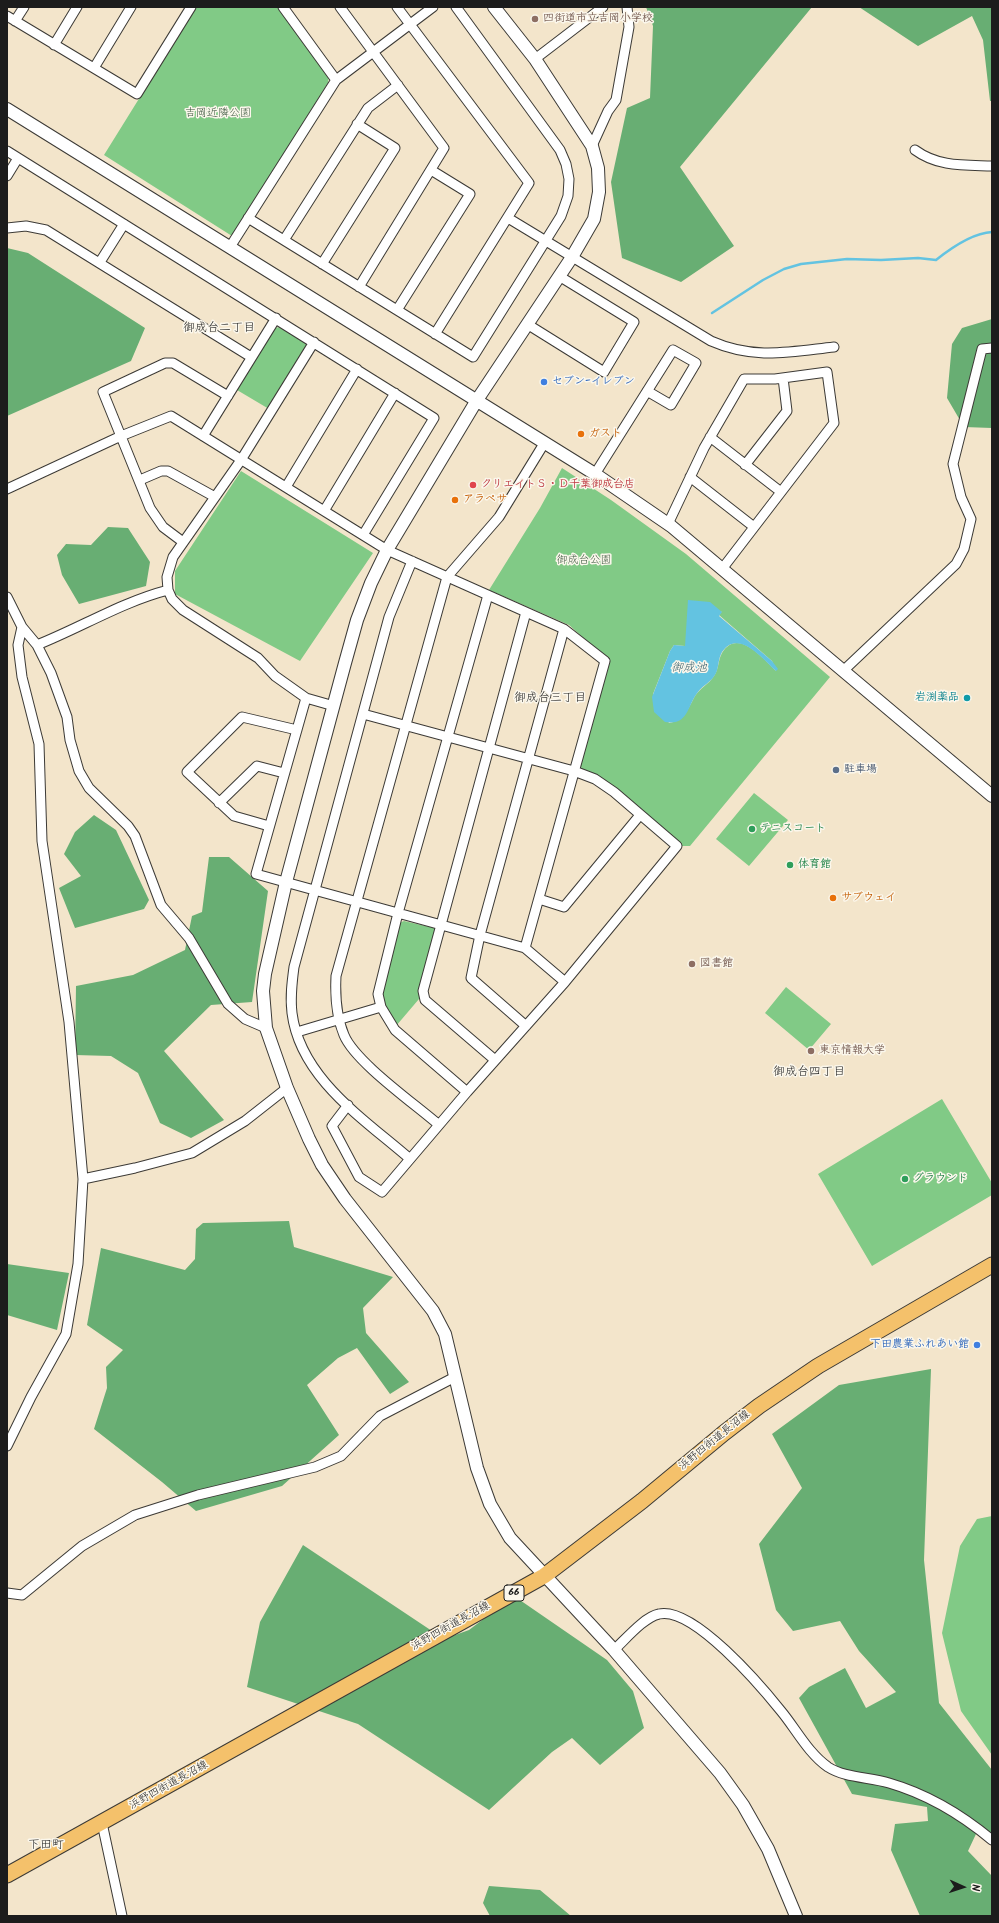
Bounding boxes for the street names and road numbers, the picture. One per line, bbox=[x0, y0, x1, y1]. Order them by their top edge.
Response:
street label: 浜野四街道長沼線 bbox=[677, 1408, 753, 1474]
road number: 66 bbox=[504, 1585, 524, 1601]
street label: 浜野四街道長沼線 bbox=[409, 1600, 493, 1654]
street label: 浜野四街道長沼線 bbox=[127, 1759, 211, 1813]

